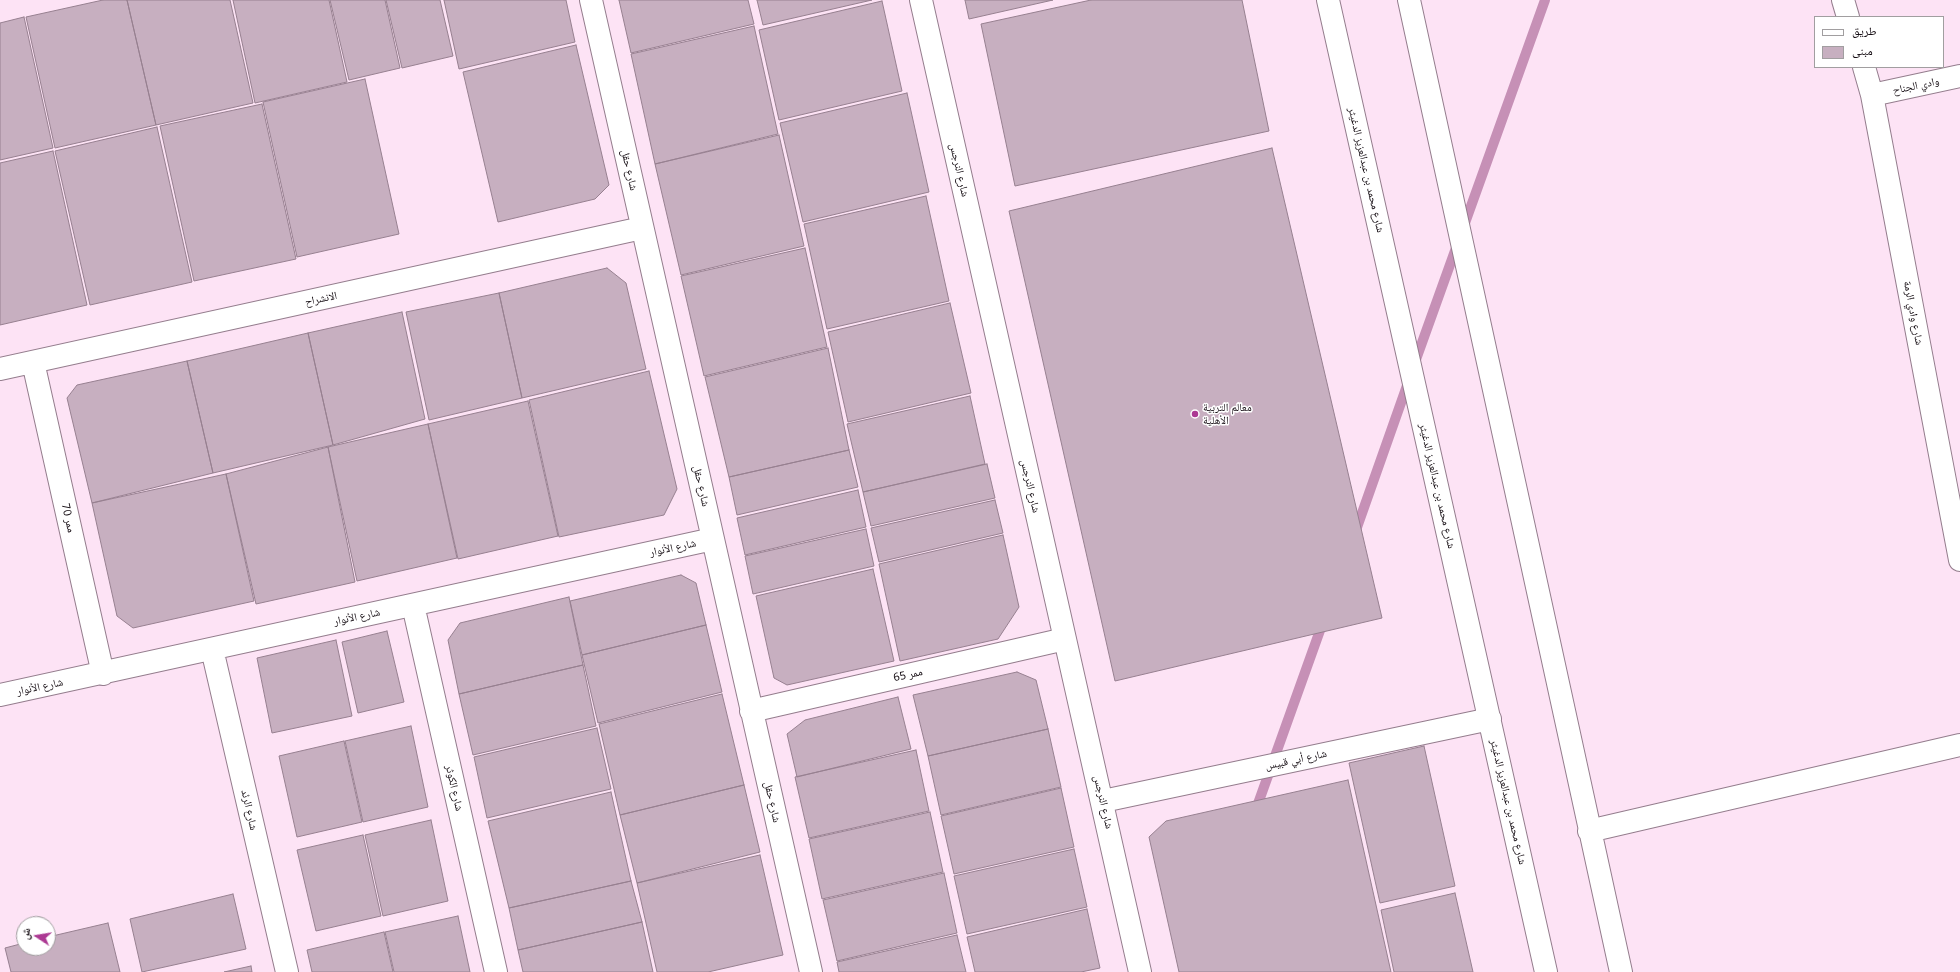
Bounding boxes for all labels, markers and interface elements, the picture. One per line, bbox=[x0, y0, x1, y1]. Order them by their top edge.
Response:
legend bbox=[1814, 16, 1944, 68]
text: طريق bbox=[1852, 22, 1877, 39]
text: مبنى bbox=[1852, 42, 1873, 59]
street label: وادي الجناح bbox=[1892, 75, 1940, 97]
street label: شارع محمد بن عبدالعزيز الدغيثر bbox=[1345, 106, 1387, 234]
street label: شارع النرجس bbox=[946, 142, 972, 198]
street label: شارع حقل bbox=[618, 148, 640, 192]
street label: شارع وادي الرمة bbox=[1900, 280, 1926, 346]
street label: الانشراح bbox=[304, 289, 338, 309]
place label: معالم التربية الأهلية bbox=[1203, 401, 1252, 427]
marker: معالم التربية الأهلية bbox=[1190, 409, 1200, 419]
street label: شارع محمد بن عبدالعزيز الدغيثر bbox=[1416, 422, 1458, 550]
street label: شارع النرجس bbox=[1017, 458, 1043, 514]
street label: شارع حقل bbox=[690, 464, 712, 508]
street label: ممر 70 bbox=[58, 502, 78, 534]
street label: شارع الأنوار bbox=[649, 537, 697, 559]
street label: شارع الأنوار bbox=[333, 606, 381, 628]
street label: ممر 65 bbox=[892, 665, 924, 685]
street label: شارع الأنوار bbox=[16, 676, 64, 698]
street label: شارع محمد بن عبدالعزيز الدغيثر bbox=[1487, 738, 1529, 866]
street label: شارع أبي قبيس bbox=[1264, 747, 1328, 773]
street label: شارع الكوثر bbox=[442, 764, 466, 812]
street label: شارع النرجس bbox=[1090, 774, 1116, 830]
street label: شارع حقل bbox=[761, 780, 783, 824]
street label: شارع الرئد bbox=[238, 788, 260, 832]
north arrow bbox=[16, 916, 56, 956]
text: ش bbox=[16, 926, 33, 941]

